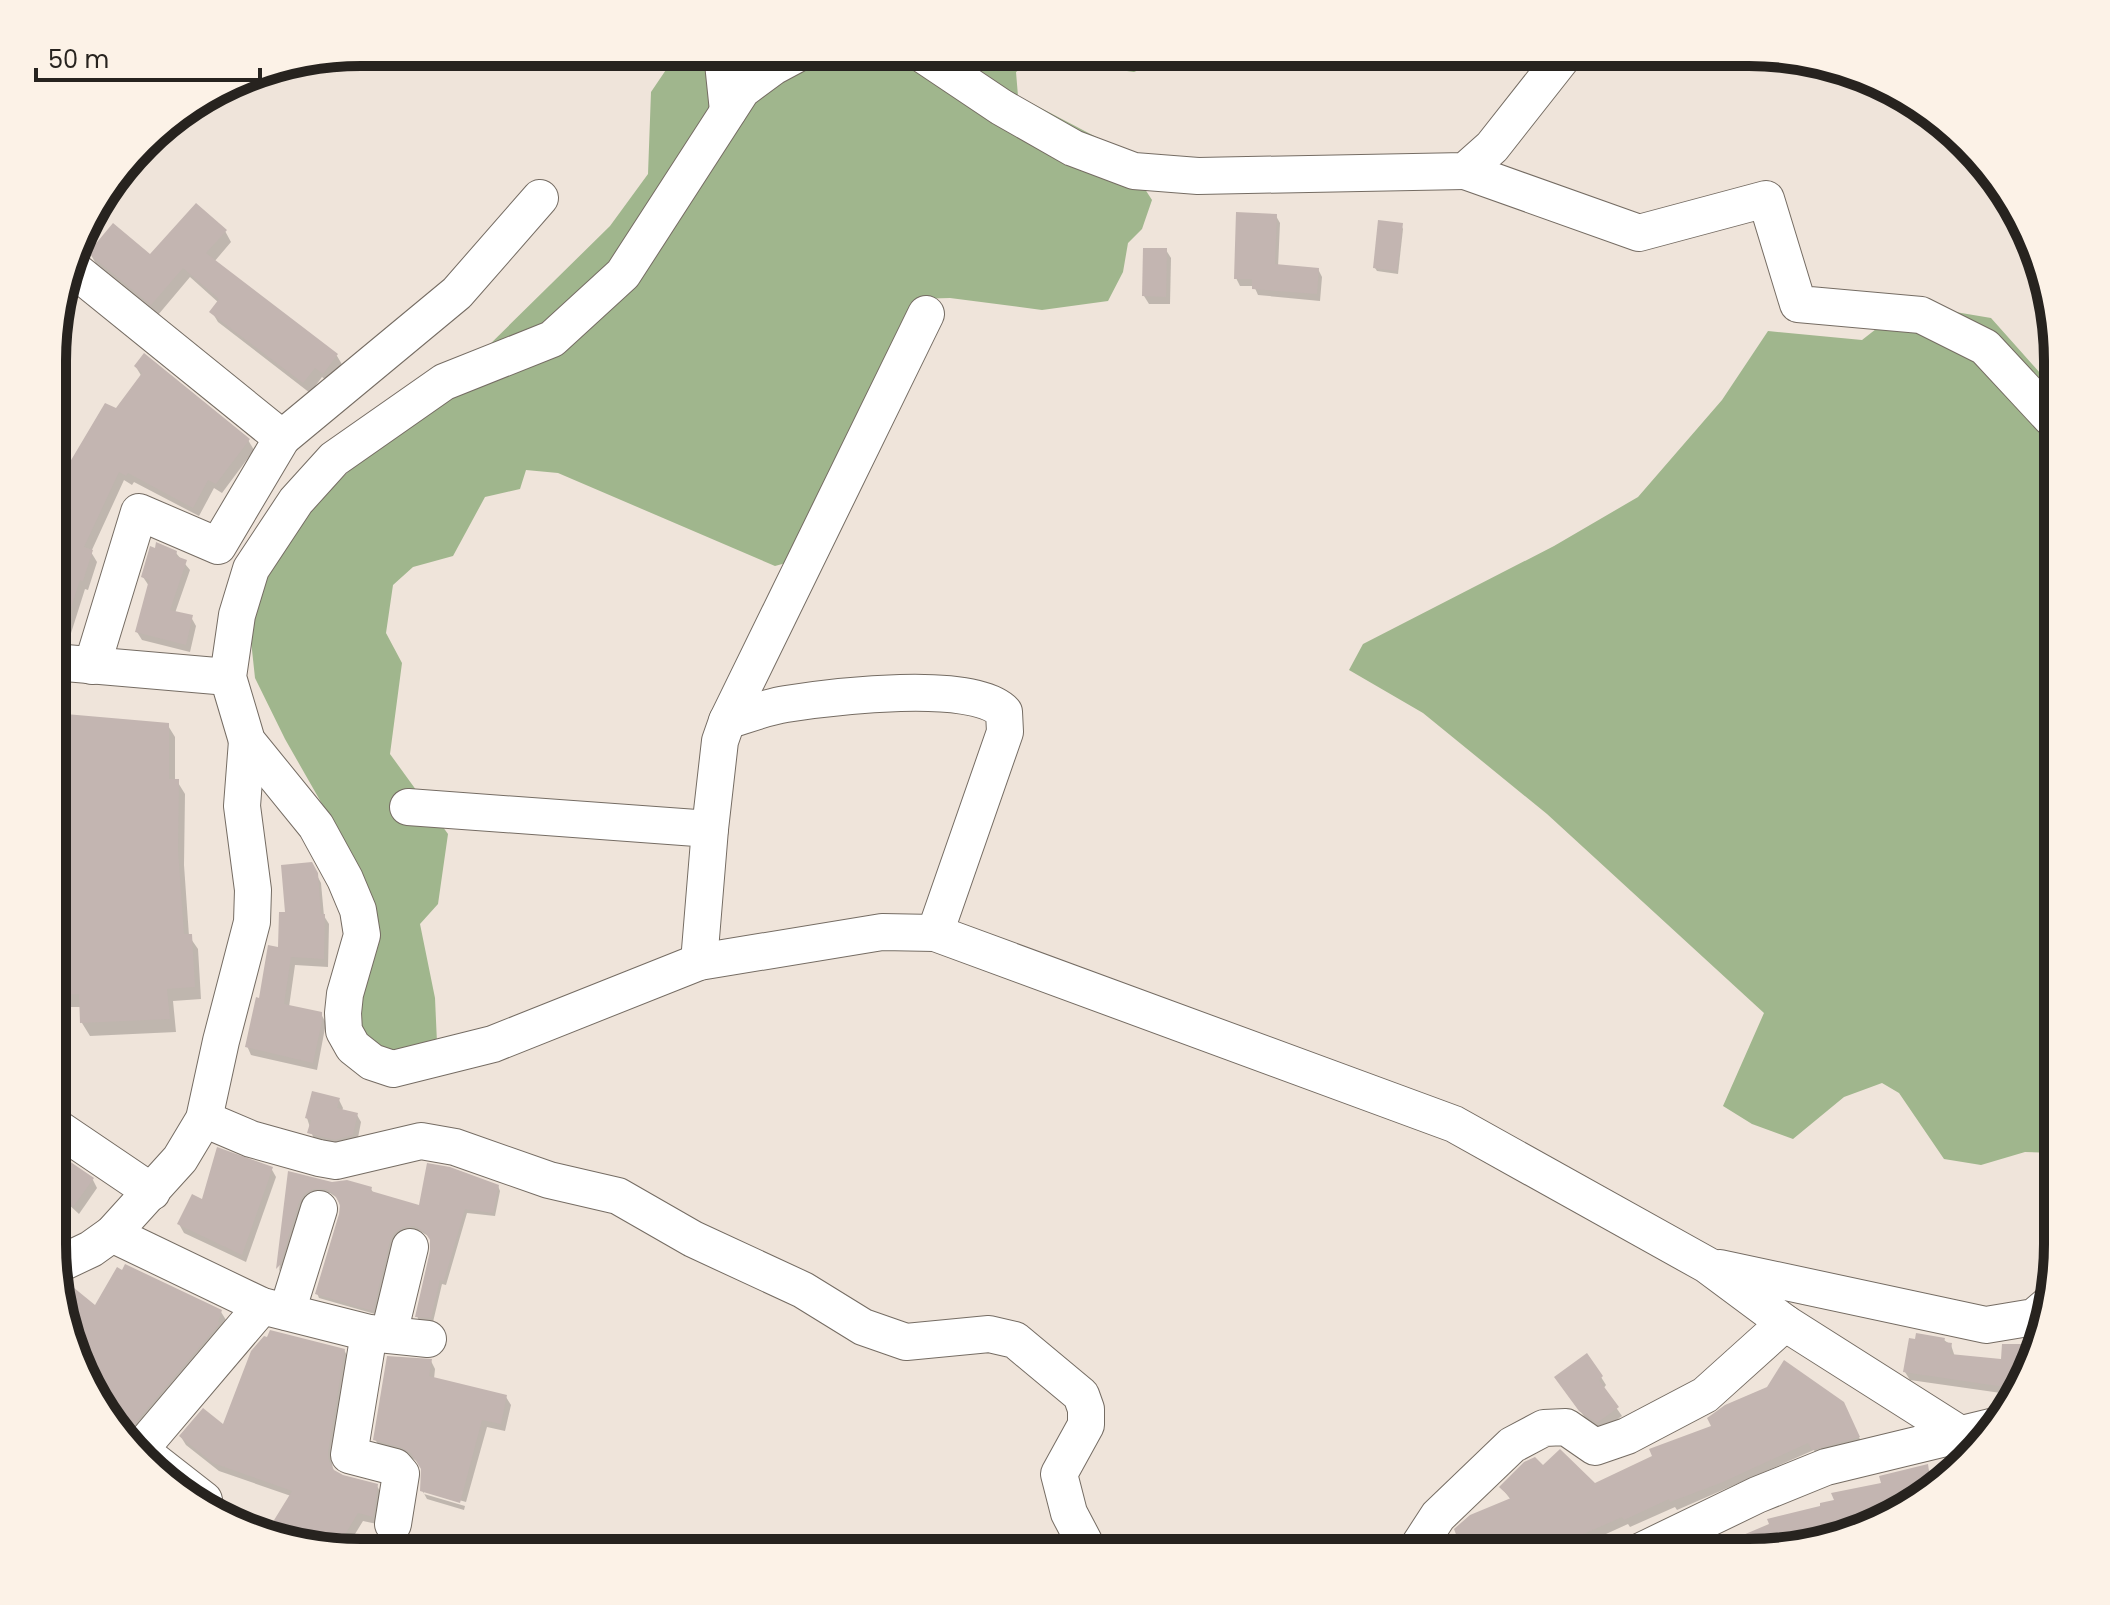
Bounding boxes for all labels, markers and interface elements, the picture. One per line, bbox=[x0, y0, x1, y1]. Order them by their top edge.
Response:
scale bar bbox=[36, 32, 260, 82]
text: 50 m bbox=[48, 43, 109, 76]

